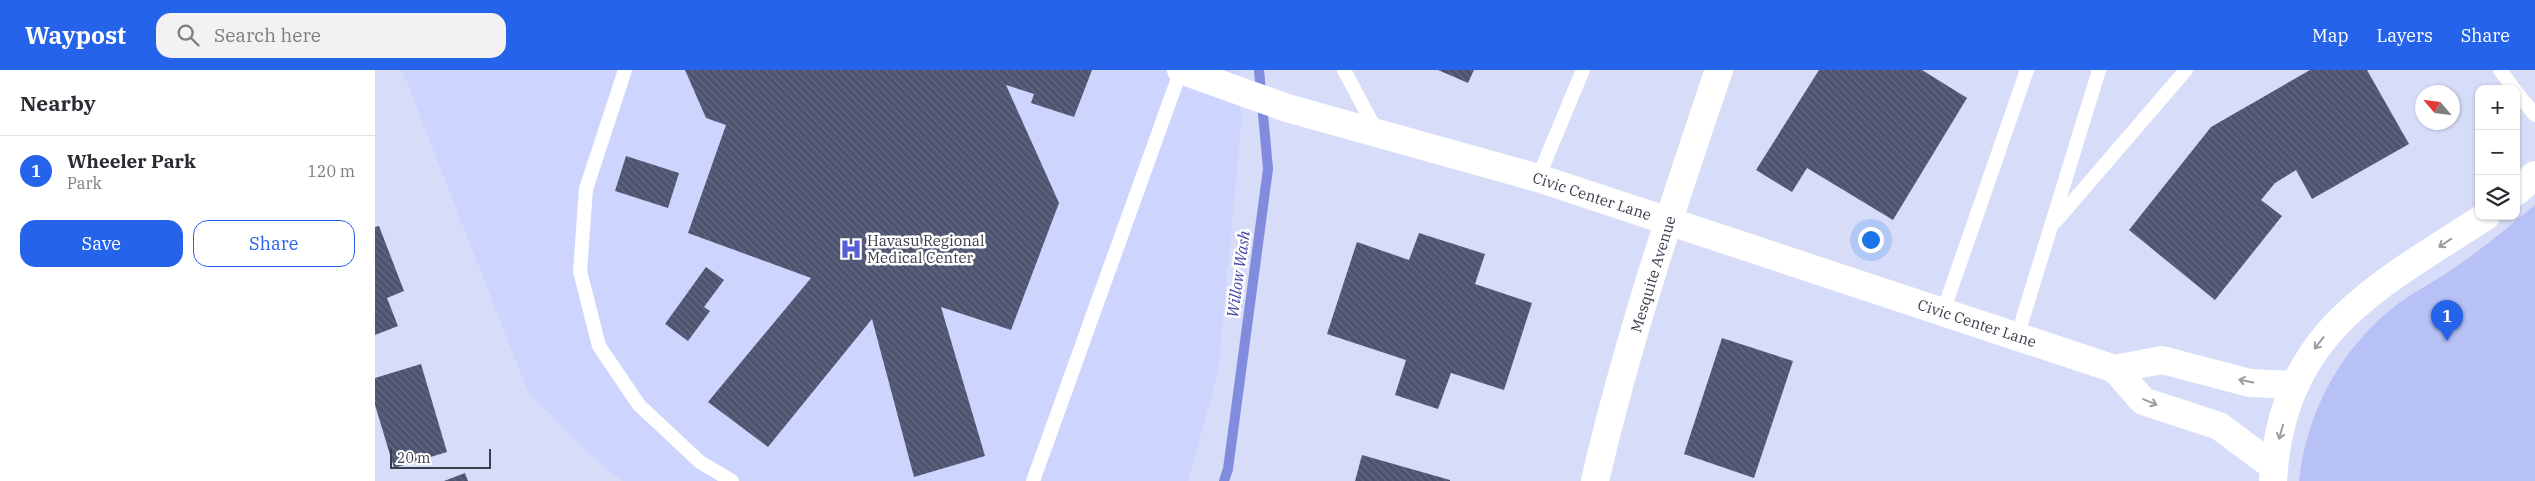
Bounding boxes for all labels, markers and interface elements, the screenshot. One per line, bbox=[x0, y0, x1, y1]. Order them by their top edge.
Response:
search box bbox=[156, 13, 506, 58]
text: Waypost bbox=[25, 19, 126, 51]
icon: search bbox=[174, 21, 202, 49]
text: Search here bbox=[214, 23, 321, 47]
text: Map bbox=[2312, 24, 2349, 47]
text: Layers bbox=[2377, 24, 2433, 47]
text: Share bbox=[2461, 24, 2510, 47]
north arrow bbox=[2415, 85, 2460, 130]
map controls bbox=[2475, 85, 2520, 220]
button: + bbox=[2475, 85, 2520, 130]
text: Nearby bbox=[20, 89, 96, 117]
button: − bbox=[2475, 130, 2520, 175]
text: Wheeler Park bbox=[67, 149, 196, 173]
text: 1 bbox=[31, 161, 41, 181]
text: 120 m bbox=[307, 161, 355, 181]
street label: Civic Center Lane bbox=[1530, 168, 1654, 224]
text: Park bbox=[67, 173, 102, 193]
button: layers bbox=[2475, 175, 2520, 220]
street label: Mesquite Avenue bbox=[1626, 213, 1680, 335]
button: Save bbox=[20, 220, 183, 267]
button: Share bbox=[193, 220, 355, 267]
your location bbox=[1858, 227, 1884, 253]
water label: Willow Wash bbox=[1222, 229, 1254, 319]
place label: Havasu Regional Medical Center bbox=[867, 231, 984, 267]
hospital icon: Havasu Regional Medical Center bbox=[838, 236, 864, 262]
one-way arrow bbox=[2439, 238, 2453, 248]
street label: Civic Center Lane bbox=[1915, 295, 2039, 351]
pin: 1 bbox=[2431, 300, 2463, 341]
one-way arrow bbox=[2313, 336, 2324, 349]
one-way arrow bbox=[2238, 376, 2254, 385]
one-way arrow bbox=[2142, 398, 2157, 407]
one-way arrow bbox=[2276, 424, 2285, 440]
scale bar bbox=[390, 446, 491, 469]
text: 20 m bbox=[397, 449, 430, 467]

